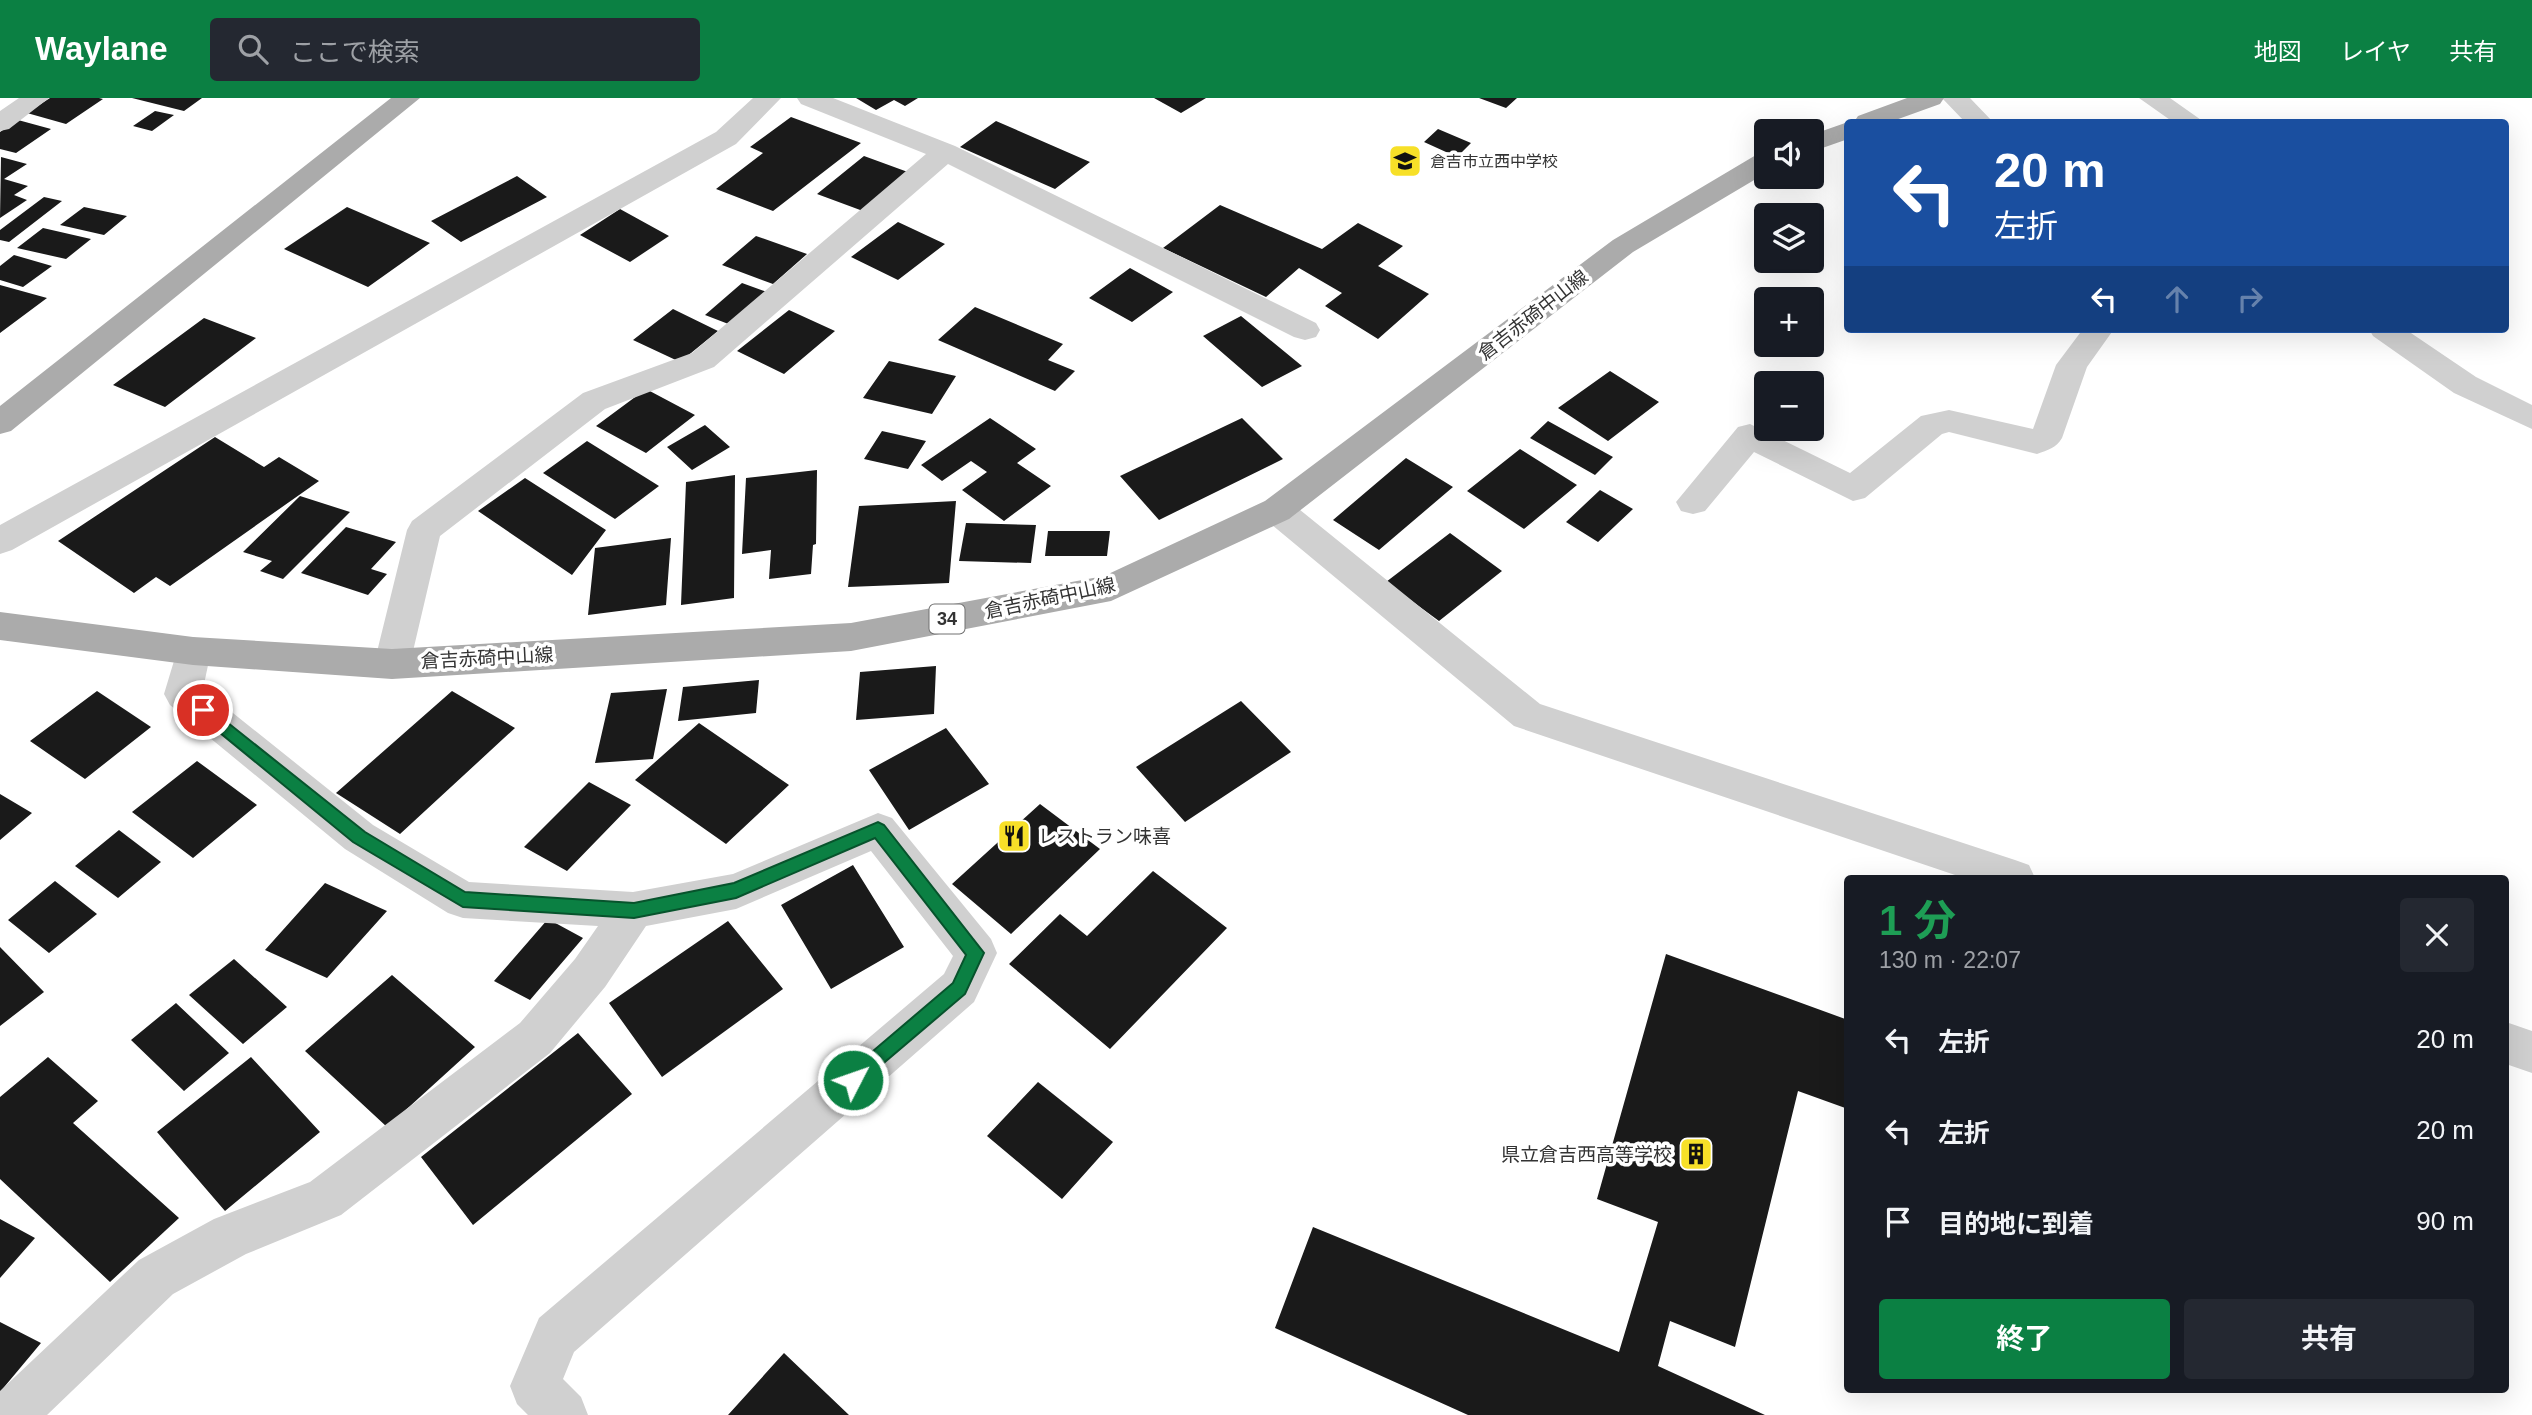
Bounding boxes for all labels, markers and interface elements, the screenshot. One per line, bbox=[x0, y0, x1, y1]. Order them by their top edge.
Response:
search box bbox=[210, 18, 700, 81]
text: Waylane bbox=[35, 30, 168, 67]
icon: search bbox=[234, 30, 272, 68]
text: ここで検索 bbox=[290, 37, 420, 67]
text: 地図 bbox=[2254, 38, 2302, 65]
text: レイヤ bbox=[2340, 38, 2411, 65]
text: 共有 bbox=[2449, 38, 2497, 65]
map controls bbox=[1754, 119, 1824, 441]
button: sound bbox=[1754, 119, 1824, 189]
school or university icon: 倉吉市立西中学校 bbox=[1386, 142, 1424, 180]
text: 20 m bbox=[1994, 143, 2106, 197]
icon: left bbox=[1879, 147, 1970, 238]
place label: 倉吉市立西中学校 bbox=[1430, 153, 1558, 170]
button: layers bbox=[1754, 203, 1824, 273]
text: 左折 bbox=[1994, 208, 2058, 244]
street label: 倉吉赤碕中山線 bbox=[1474, 266, 1592, 364]
icon: left bbox=[2085, 280, 2123, 318]
icon: ahead bbox=[2158, 280, 2196, 318]
icon: right bbox=[2231, 280, 2269, 318]
button: + bbox=[1754, 287, 1824, 357]
button: − bbox=[1754, 371, 1824, 441]
street label: 倉吉赤碕中山線 bbox=[983, 574, 1117, 622]
road number: 34 bbox=[930, 604, 964, 634]
street label: 倉吉赤碕中山線 bbox=[420, 644, 554, 672]
pin bbox=[173, 680, 233, 740]
icon: arrive bbox=[184, 691, 222, 729]
restaurant icon: レストラン味喜 bbox=[995, 817, 1033, 855]
place label: レストラン味喜 bbox=[1038, 826, 1171, 847]
text: 1 分 bbox=[1879, 897, 1956, 944]
button: close bbox=[2400, 898, 2474, 972]
text: 130 m · 22:07 bbox=[1879, 947, 2021, 973]
icon: left bbox=[1879, 1021, 1917, 1059]
text: 20 m bbox=[2416, 1024, 2474, 1054]
text: 左折 bbox=[1938, 1027, 1990, 1057]
position arrow bbox=[816, 1043, 890, 1117]
icon: left bbox=[1879, 1112, 1917, 1150]
text: 20 m bbox=[2416, 1115, 2474, 1145]
text: 左折 bbox=[1938, 1118, 1990, 1148]
building icon: 県立倉吉西高等学校 bbox=[1677, 1135, 1715, 1173]
place label: 県立倉吉西高等学校 bbox=[1501, 1144, 1672, 1165]
icon: arrive bbox=[1879, 1203, 1917, 1241]
text: 90 m bbox=[2416, 1206, 2474, 1236]
text: 目的地に到着 bbox=[1938, 1209, 2094, 1239]
button: 終了 bbox=[1879, 1299, 2170, 1379]
button: 共有 bbox=[2184, 1299, 2474, 1379]

